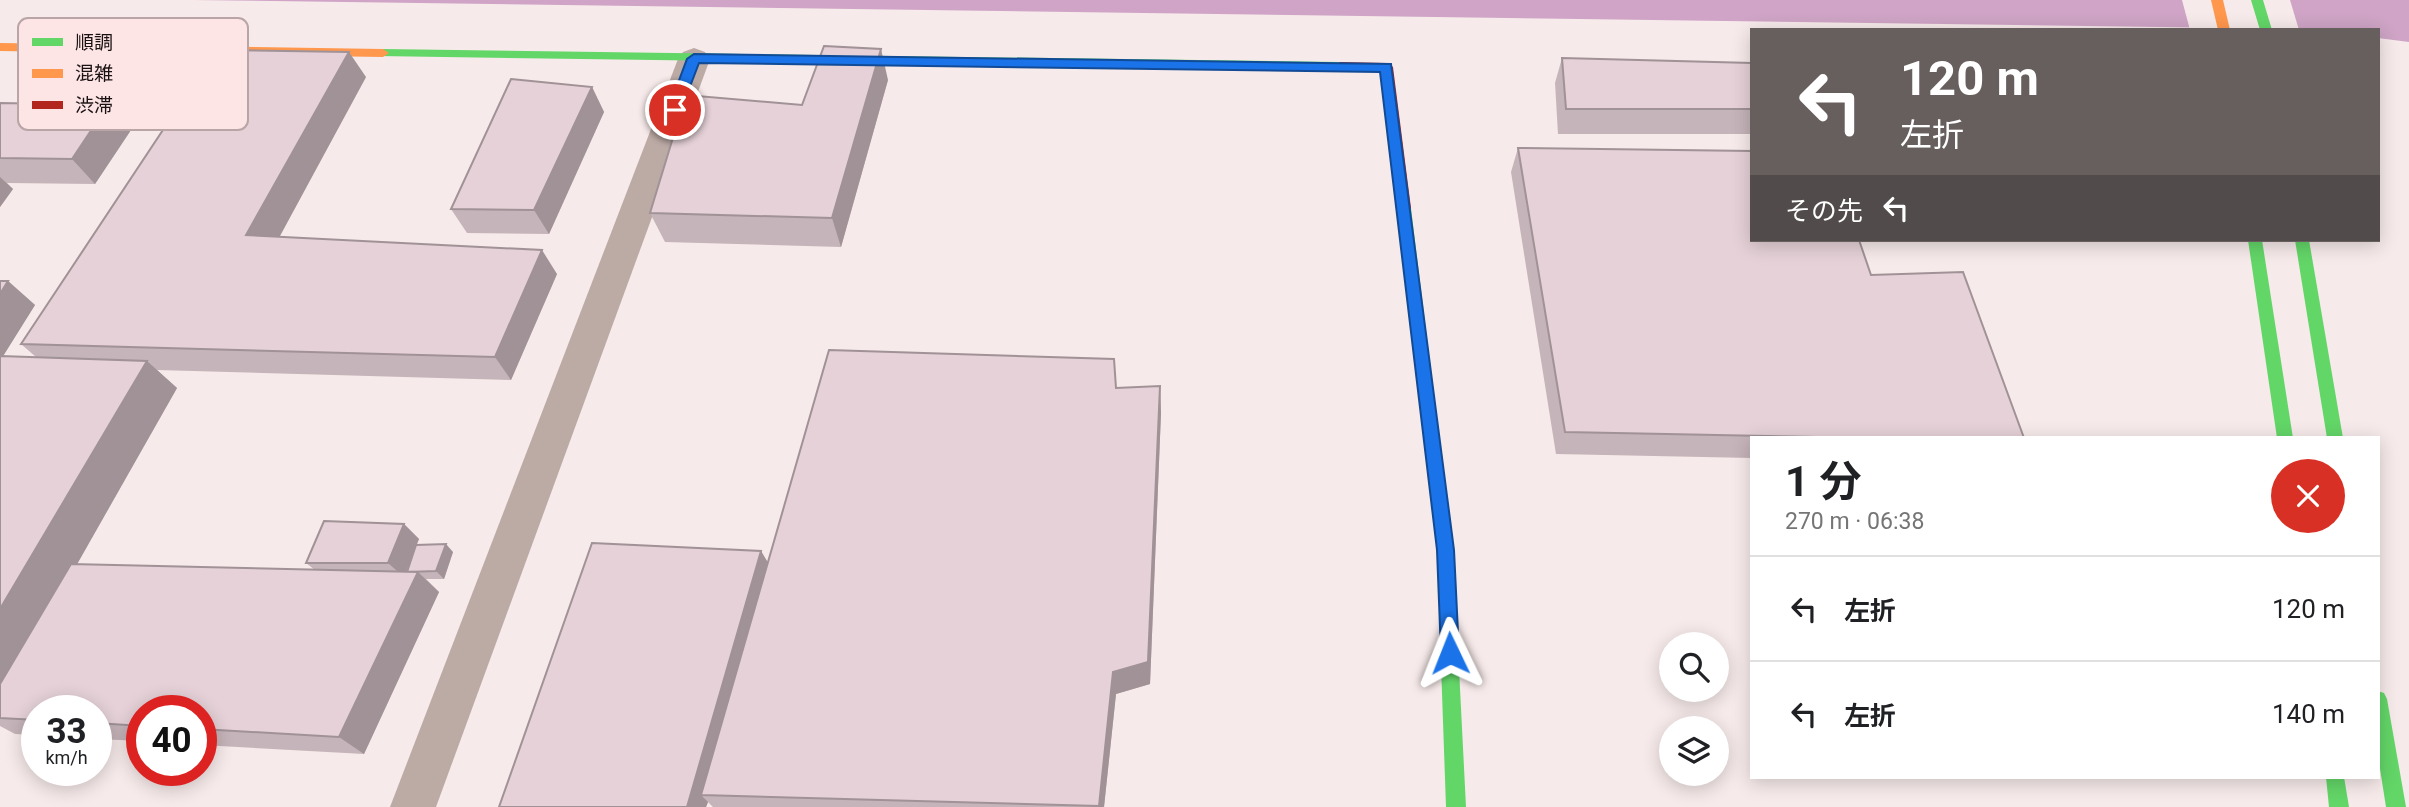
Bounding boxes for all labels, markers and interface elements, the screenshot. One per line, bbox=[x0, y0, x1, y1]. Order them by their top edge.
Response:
legend bbox=[18, 18, 248, 130]
text: 順調 bbox=[75, 31, 113, 54]
text: 120 m bbox=[1900, 50, 2039, 107]
icon: left bbox=[1785, 56, 1876, 147]
text: 混雑 bbox=[75, 62, 113, 85]
pin bbox=[645, 80, 705, 140]
icon: arrive bbox=[656, 91, 694, 129]
text: 渋滞 bbox=[75, 94, 113, 117]
text: 左折 bbox=[1900, 116, 1964, 154]
icon: left bbox=[1877, 189, 1915, 227]
text: その先 bbox=[1785, 196, 1863, 226]
text: 1 分 bbox=[1785, 457, 1862, 506]
button: close bbox=[2271, 459, 2345, 533]
text: 270 m · 06:38 bbox=[1785, 508, 1924, 535]
icon: left bbox=[1785, 590, 1823, 628]
text: 120 m bbox=[2272, 594, 2345, 624]
text: 左折 bbox=[1844, 596, 1896, 626]
position arrow bbox=[1413, 616, 1487, 690]
map controls bbox=[1659, 632, 1729, 786]
button: search bbox=[1659, 632, 1729, 702]
speed limit sign: 40 bbox=[126, 695, 217, 786]
icon: left bbox=[1785, 695, 1823, 733]
text: 140 m bbox=[2272, 699, 2345, 729]
text: 左折 bbox=[1844, 701, 1896, 731]
text: 33 bbox=[46, 711, 87, 752]
button: layers bbox=[1659, 716, 1729, 786]
text: km/h bbox=[45, 747, 88, 768]

